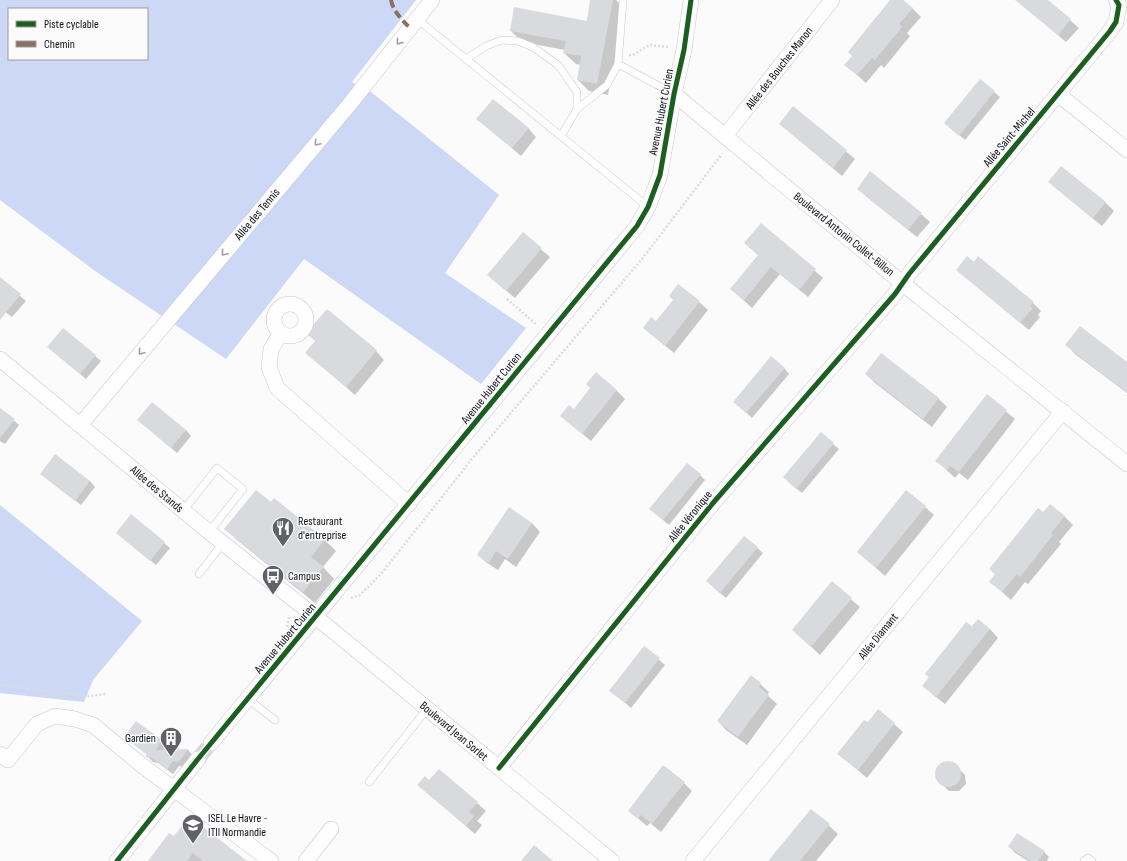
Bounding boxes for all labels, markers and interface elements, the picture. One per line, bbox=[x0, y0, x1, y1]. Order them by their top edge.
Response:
legend bbox=[8, 8, 148, 60]
text: Piste cyclable bbox=[44, 17, 99, 32]
street label: Allée des Bouches Manon bbox=[742, 24, 816, 113]
text: Chemin bbox=[44, 37, 75, 52]
one-way arrow bbox=[397, 37, 404, 44]
street label: Avenue Hubert Curien bbox=[646, 68, 677, 158]
street label: Allée Saint-Michel bbox=[980, 105, 1039, 171]
one-way arrow bbox=[315, 138, 322, 145]
street label: Allée des Tennis bbox=[231, 185, 283, 244]
street label: Boulevard Antonin Collet-Billon bbox=[790, 189, 897, 280]
one-way arrow bbox=[222, 248, 229, 255]
one-way arrow bbox=[138, 348, 145, 355]
street label: Avenue Hubert Curien bbox=[457, 349, 525, 428]
street label: Allée des Stands bbox=[126, 462, 186, 516]
street label: Allée Véronique bbox=[665, 488, 716, 546]
place label: Restaurant d'entreprise bbox=[298, 514, 347, 543]
restaurant icon: Restaurant d'entreprise bbox=[270, 515, 296, 548]
bus stop icon: Campus bbox=[260, 563, 286, 596]
place label: Campus bbox=[288, 569, 320, 584]
street label: Avenue Hubert Curien bbox=[251, 600, 319, 678]
street label: Allée Diamant bbox=[855, 610, 902, 663]
street label: Boulevard Jean Sorlet bbox=[416, 698, 491, 765]
building icon: Gardien bbox=[158, 725, 184, 758]
place label: Gardien bbox=[125, 731, 156, 746]
place label: ISEL Le Havre - ITII Normandie bbox=[208, 811, 268, 840]
school or university icon: ISEL Le Havre - ITII Normandie bbox=[180, 812, 206, 845]

